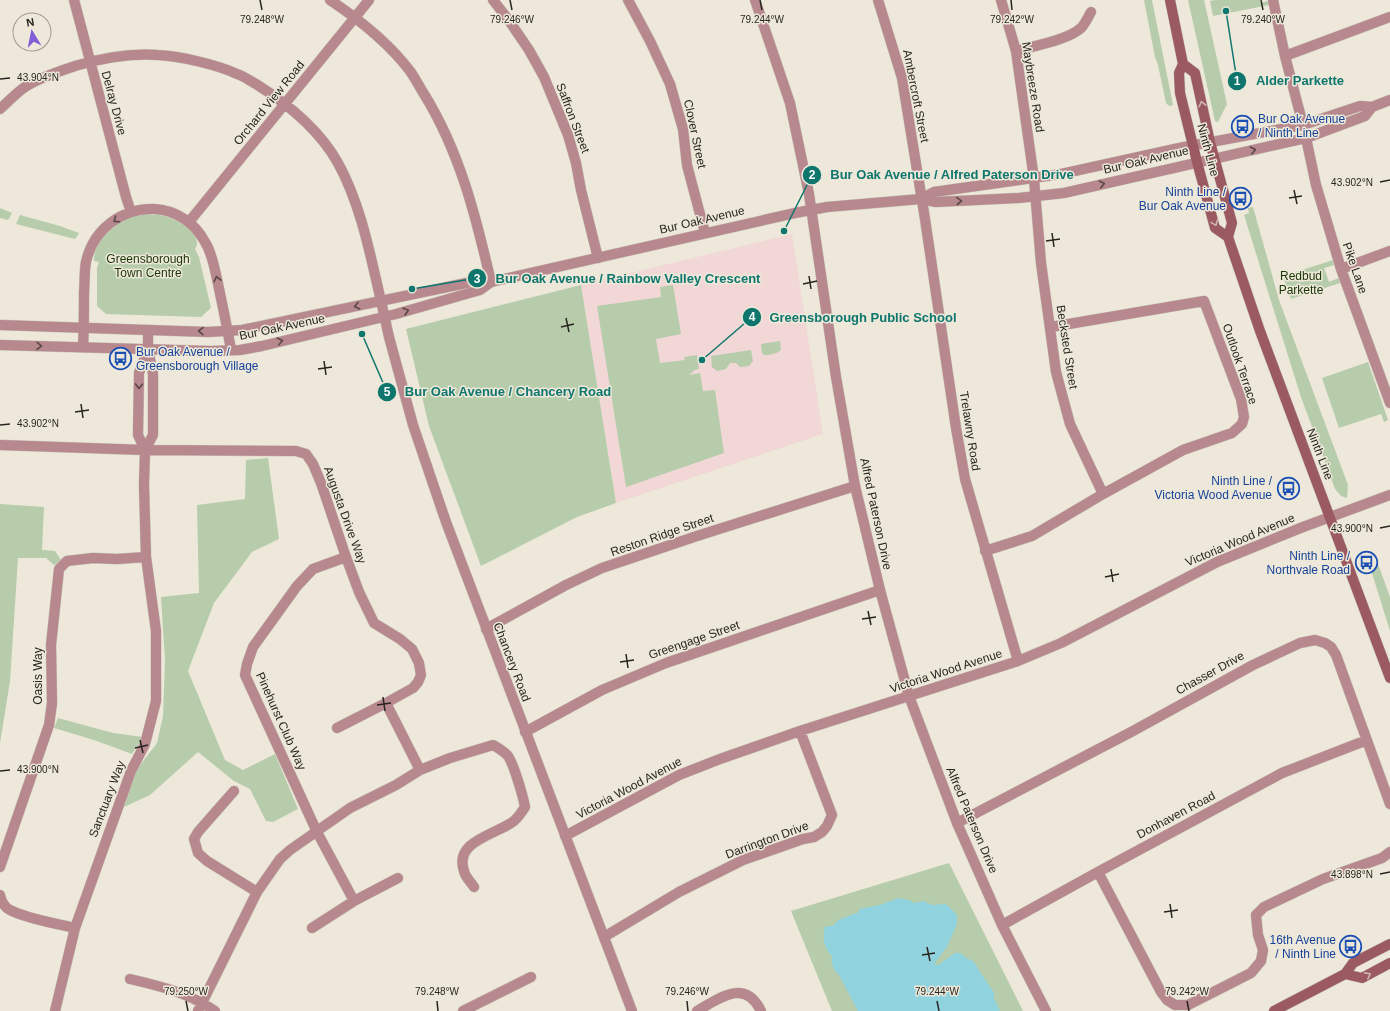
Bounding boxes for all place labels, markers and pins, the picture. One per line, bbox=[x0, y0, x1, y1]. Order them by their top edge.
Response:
callout: Alder Parkette bbox=[1227, 68, 1352, 93]
place label: Bur Oak Avenue / Ninth Line bbox=[1258, 112, 1345, 140]
bus stop icon: Bur Oak Avenue / Ninth Line bbox=[1229, 113, 1255, 139]
callout: Bur Oak Avenue / Alfred Paterson Drive bbox=[802, 162, 1083, 187]
place label: Ninth Line / Bur Oak Avenue bbox=[1139, 185, 1227, 213]
bus stop icon: Ninth Line / Bur Oak Avenue bbox=[1228, 186, 1254, 212]
callout: Bur Oak Avenue / Rainbow Valley Crescent bbox=[467, 266, 769, 291]
callout: Greensborough Public School bbox=[742, 305, 965, 330]
place label: Bur Oak Avenue / Greensborough Village bbox=[136, 345, 259, 373]
bus stop icon: Bur Oak Avenue / Greensborough Village bbox=[108, 346, 134, 372]
callout: Bur Oak Avenue / Chancery Road bbox=[377, 379, 620, 404]
place label: Ninth Line / Victoria Wood Avenue bbox=[1155, 474, 1273, 502]
bus stop icon: Ninth Line / Victoria Wood Avenue bbox=[1275, 475, 1301, 501]
place label: Ninth Line / Northvale Road bbox=[1267, 549, 1351, 577]
bus stop icon: Ninth Line / Northvale Road bbox=[1353, 550, 1379, 576]
place label: 16th Avenue / Ninth Line bbox=[1269, 933, 1336, 961]
bus stop icon: 16th Avenue / Ninth Line bbox=[1338, 934, 1364, 960]

